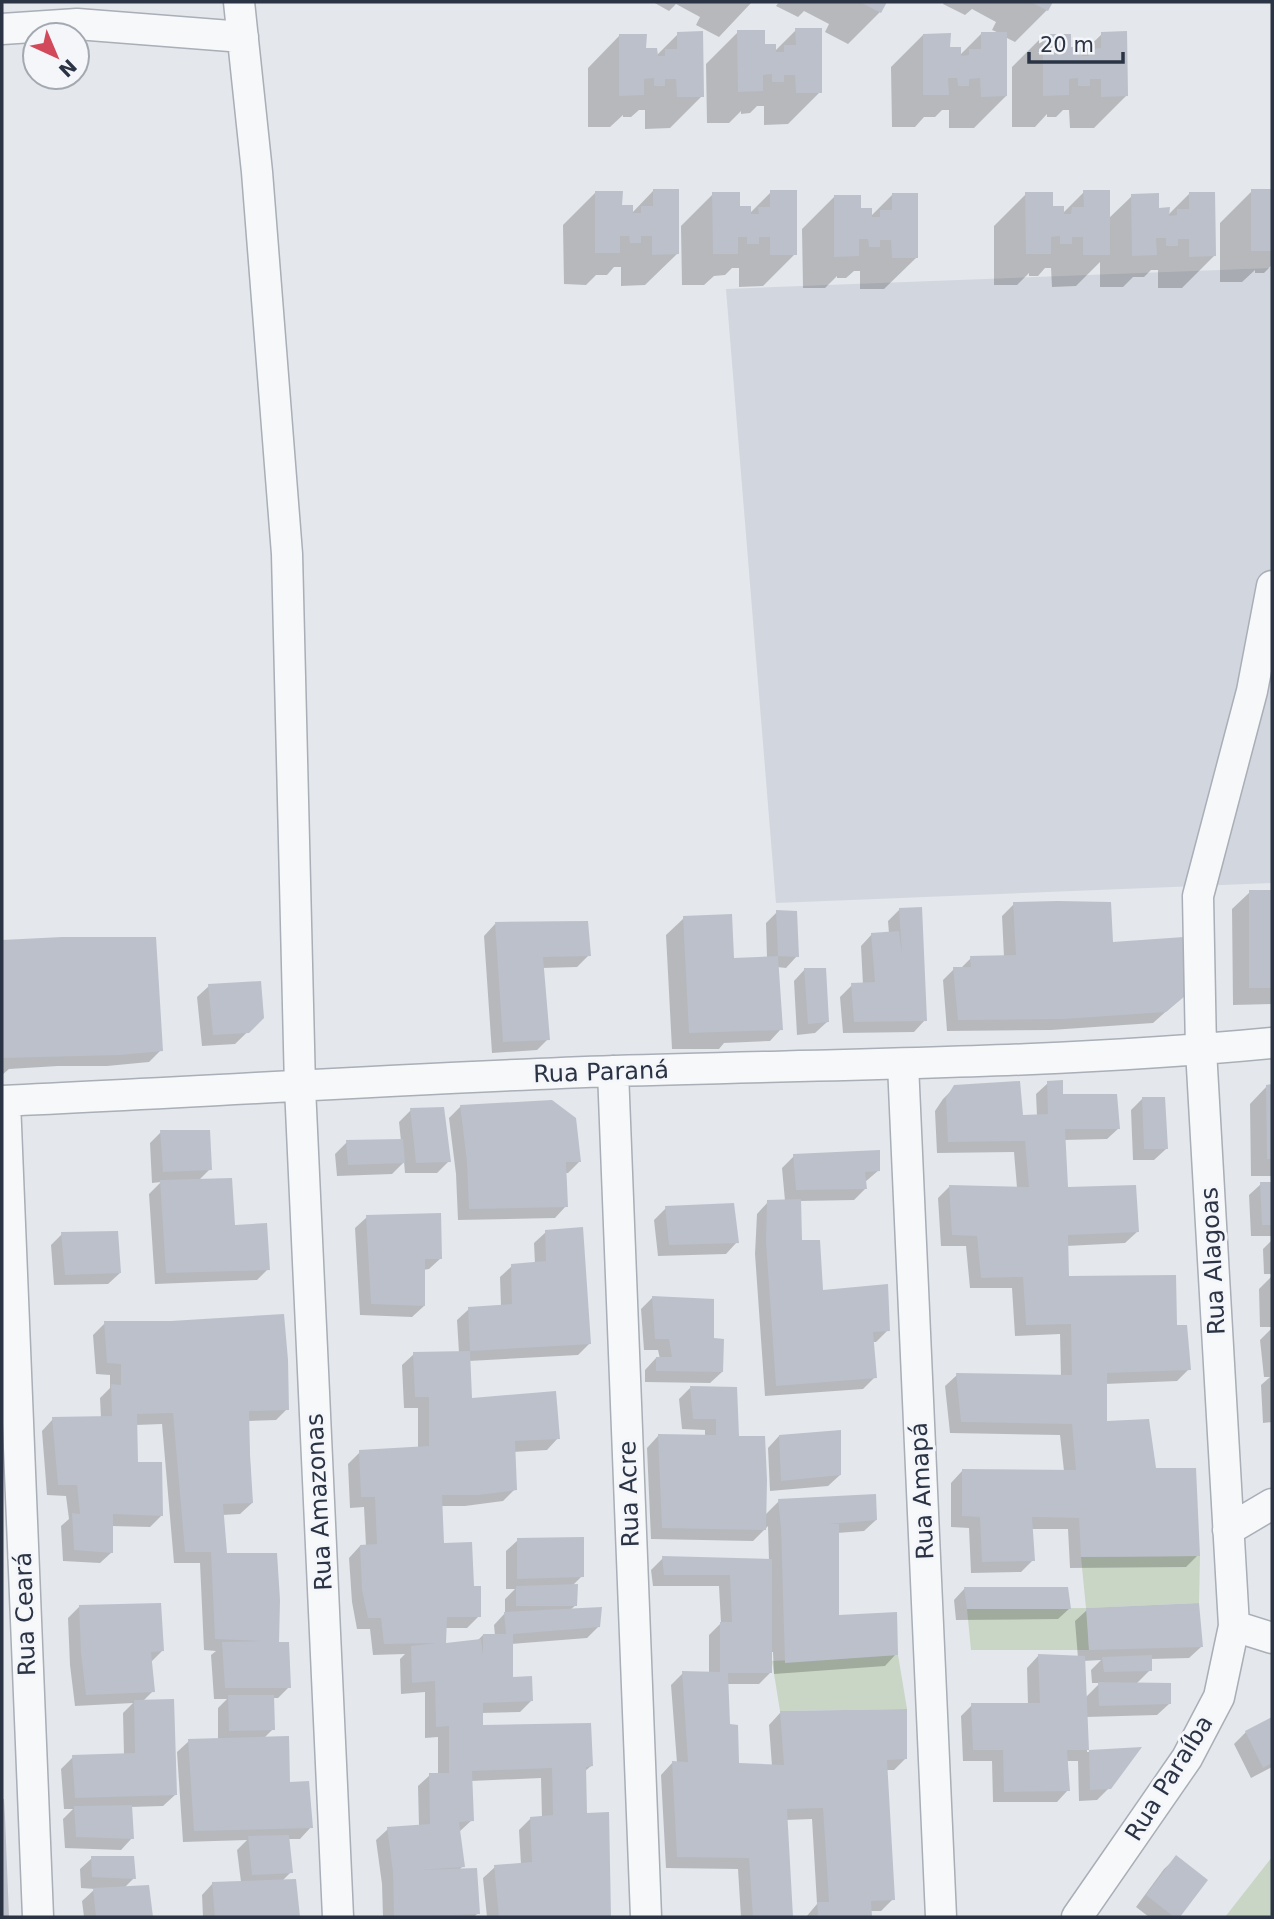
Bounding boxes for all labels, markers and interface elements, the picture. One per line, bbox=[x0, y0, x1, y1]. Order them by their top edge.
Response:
north arrow bbox=[21, 21, 91, 91]
scale bar bbox=[1029, 21, 1124, 65]
text: 20 m bbox=[1040, 33, 1094, 57]
text: N bbox=[54, 55, 81, 82]
street label: Rua Paraná bbox=[533, 1056, 669, 1088]
street label: Rua Alagoas bbox=[1195, 1186, 1231, 1336]
street label: Rua Amazonas bbox=[300, 1413, 338, 1591]
street label: Rua Amapá bbox=[904, 1422, 940, 1560]
street label: Rua Acre bbox=[613, 1440, 645, 1548]
street label: Rua Ceará bbox=[9, 1552, 41, 1676]
street label: Rua Paraíba bbox=[1119, 1710, 1219, 1846]

